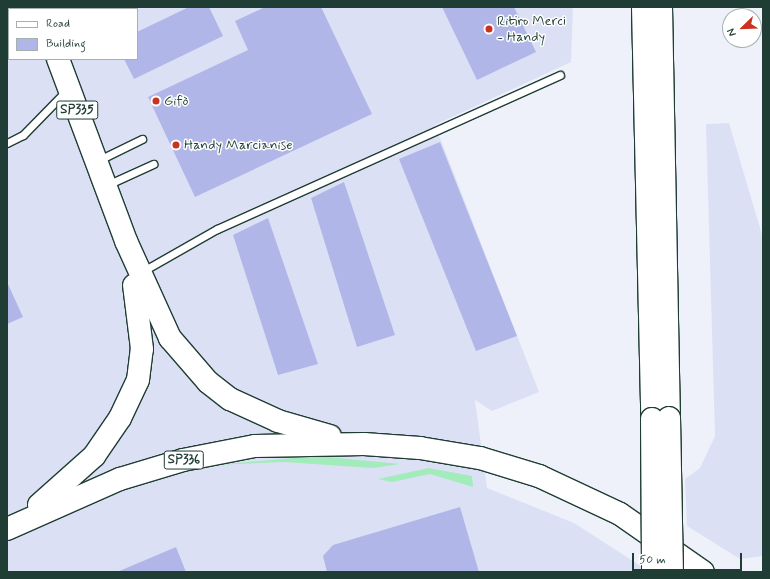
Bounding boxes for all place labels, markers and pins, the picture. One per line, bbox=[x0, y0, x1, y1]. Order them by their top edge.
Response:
place label: Ritiro Merci - Handy bbox=[497, 13, 566, 46]
marker: Ritiro Merci - Handy bbox=[484, 24, 494, 34]
place label: Gifò bbox=[164, 93, 189, 109]
marker: Gifò bbox=[151, 96, 161, 106]
place label: Handy Marcianise bbox=[184, 137, 291, 153]
marker: Handy Marcianise bbox=[171, 140, 181, 150]

